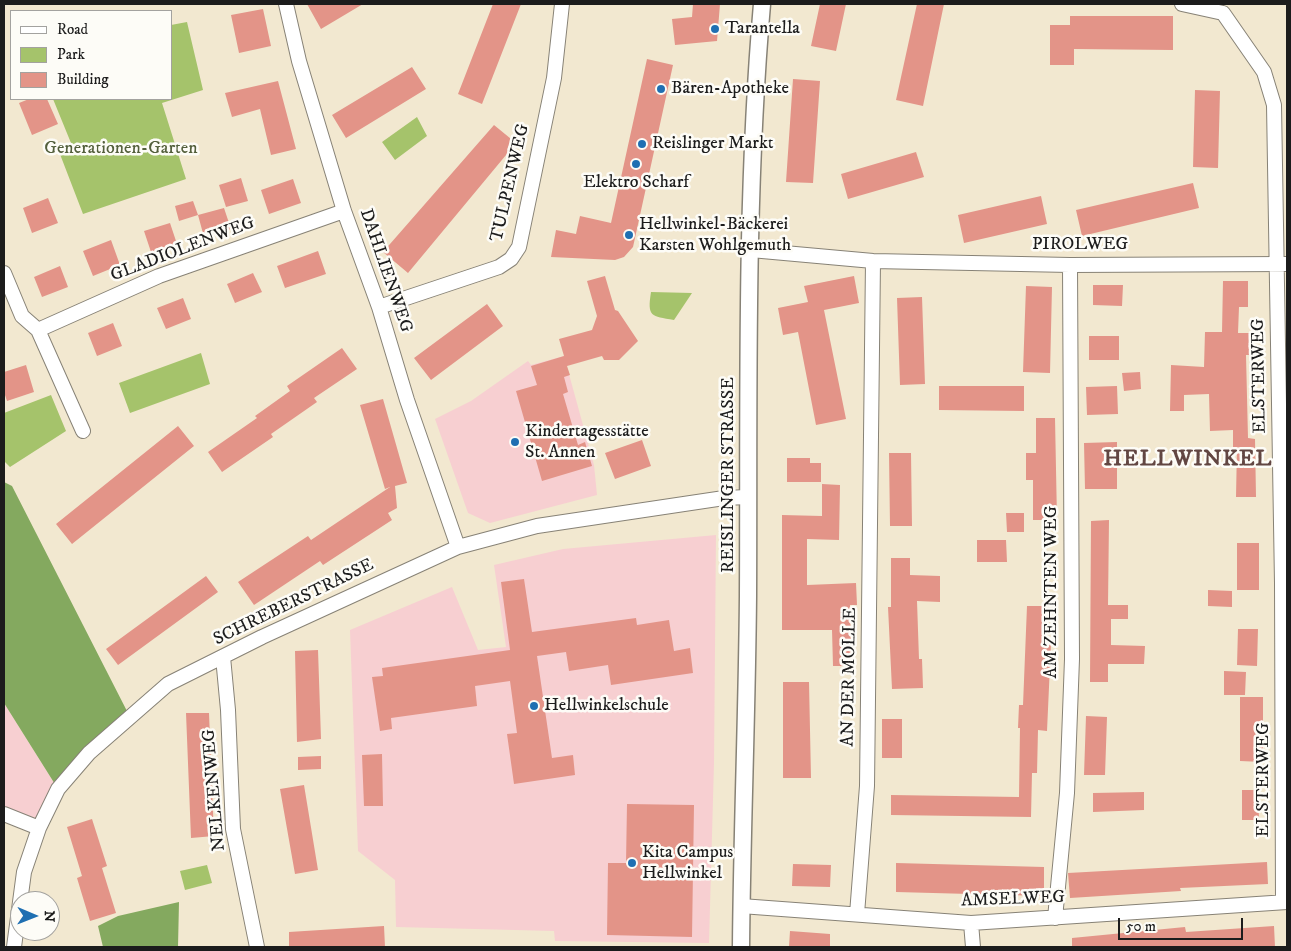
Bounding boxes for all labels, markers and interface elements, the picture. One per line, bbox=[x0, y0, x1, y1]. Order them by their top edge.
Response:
legend bbox=[10, 10, 172, 100]
place label: Tarantella bbox=[725, 18, 800, 40]
text: Road bbox=[57, 20, 88, 39]
marker: Tarantella bbox=[709, 23, 721, 35]
text: Park bbox=[57, 45, 85, 64]
text: Building bbox=[57, 70, 109, 89]
place label: Bären-Apotheke bbox=[671, 78, 789, 100]
marker: Bären-Apotheke bbox=[655, 83, 667, 95]
street label: TULPENWEG bbox=[487, 122, 535, 244]
place label: Reislinger Markt bbox=[652, 133, 774, 155]
park label: Generationen-Garten bbox=[44, 138, 198, 160]
marker: Reislinger Markt bbox=[636, 138, 648, 150]
marker: Elektro Scharf bbox=[630, 158, 642, 170]
place label: Elektro Scharf bbox=[583, 172, 689, 194]
street label: DAHLIENWEG bbox=[354, 206, 416, 336]
street label: GLADIOLENWEG bbox=[108, 213, 258, 287]
place label: Hellwinkel-Bäckerei Karsten Wohlgemuth bbox=[639, 214, 791, 256]
marker: Hellwinkel-Bäckerei Karsten Wohlgemuth bbox=[623, 229, 635, 241]
street label: PIROLWEG bbox=[1032, 234, 1128, 256]
street label: ELSTERWEG bbox=[1248, 318, 1272, 434]
street label: REISLINGER STRASSE bbox=[718, 377, 740, 573]
place label: Kindertagesstätte St. Annen bbox=[525, 421, 649, 464]
marker: Kindertagesstätte St. Annen bbox=[509, 436, 521, 448]
district label: HELLWINKEL bbox=[1102, 447, 1274, 473]
street label: AM ZEHNTEN WEG bbox=[1041, 506, 1063, 678]
street label: SCHREBERSTRASSE bbox=[210, 555, 378, 651]
street label: AN DER MOLLE bbox=[838, 607, 862, 747]
place label: Hellwinkelschule bbox=[544, 695, 669, 717]
marker: Hellwinkelschule bbox=[528, 700, 540, 712]
street label: ELSTERWEG bbox=[1253, 723, 1275, 837]
street label: NELKENWEG bbox=[199, 728, 231, 852]
place label: Kita Campus Hellwinkel bbox=[642, 842, 733, 884]
marker: Kita Campus Hellwinkel bbox=[626, 857, 638, 869]
street label: AMSELWEG bbox=[961, 887, 1065, 913]
north arrow bbox=[10, 891, 60, 941]
scale bar bbox=[1121, 908, 1246, 940]
text: N bbox=[40, 910, 58, 922]
text: 50 m bbox=[1126, 917, 1156, 936]

